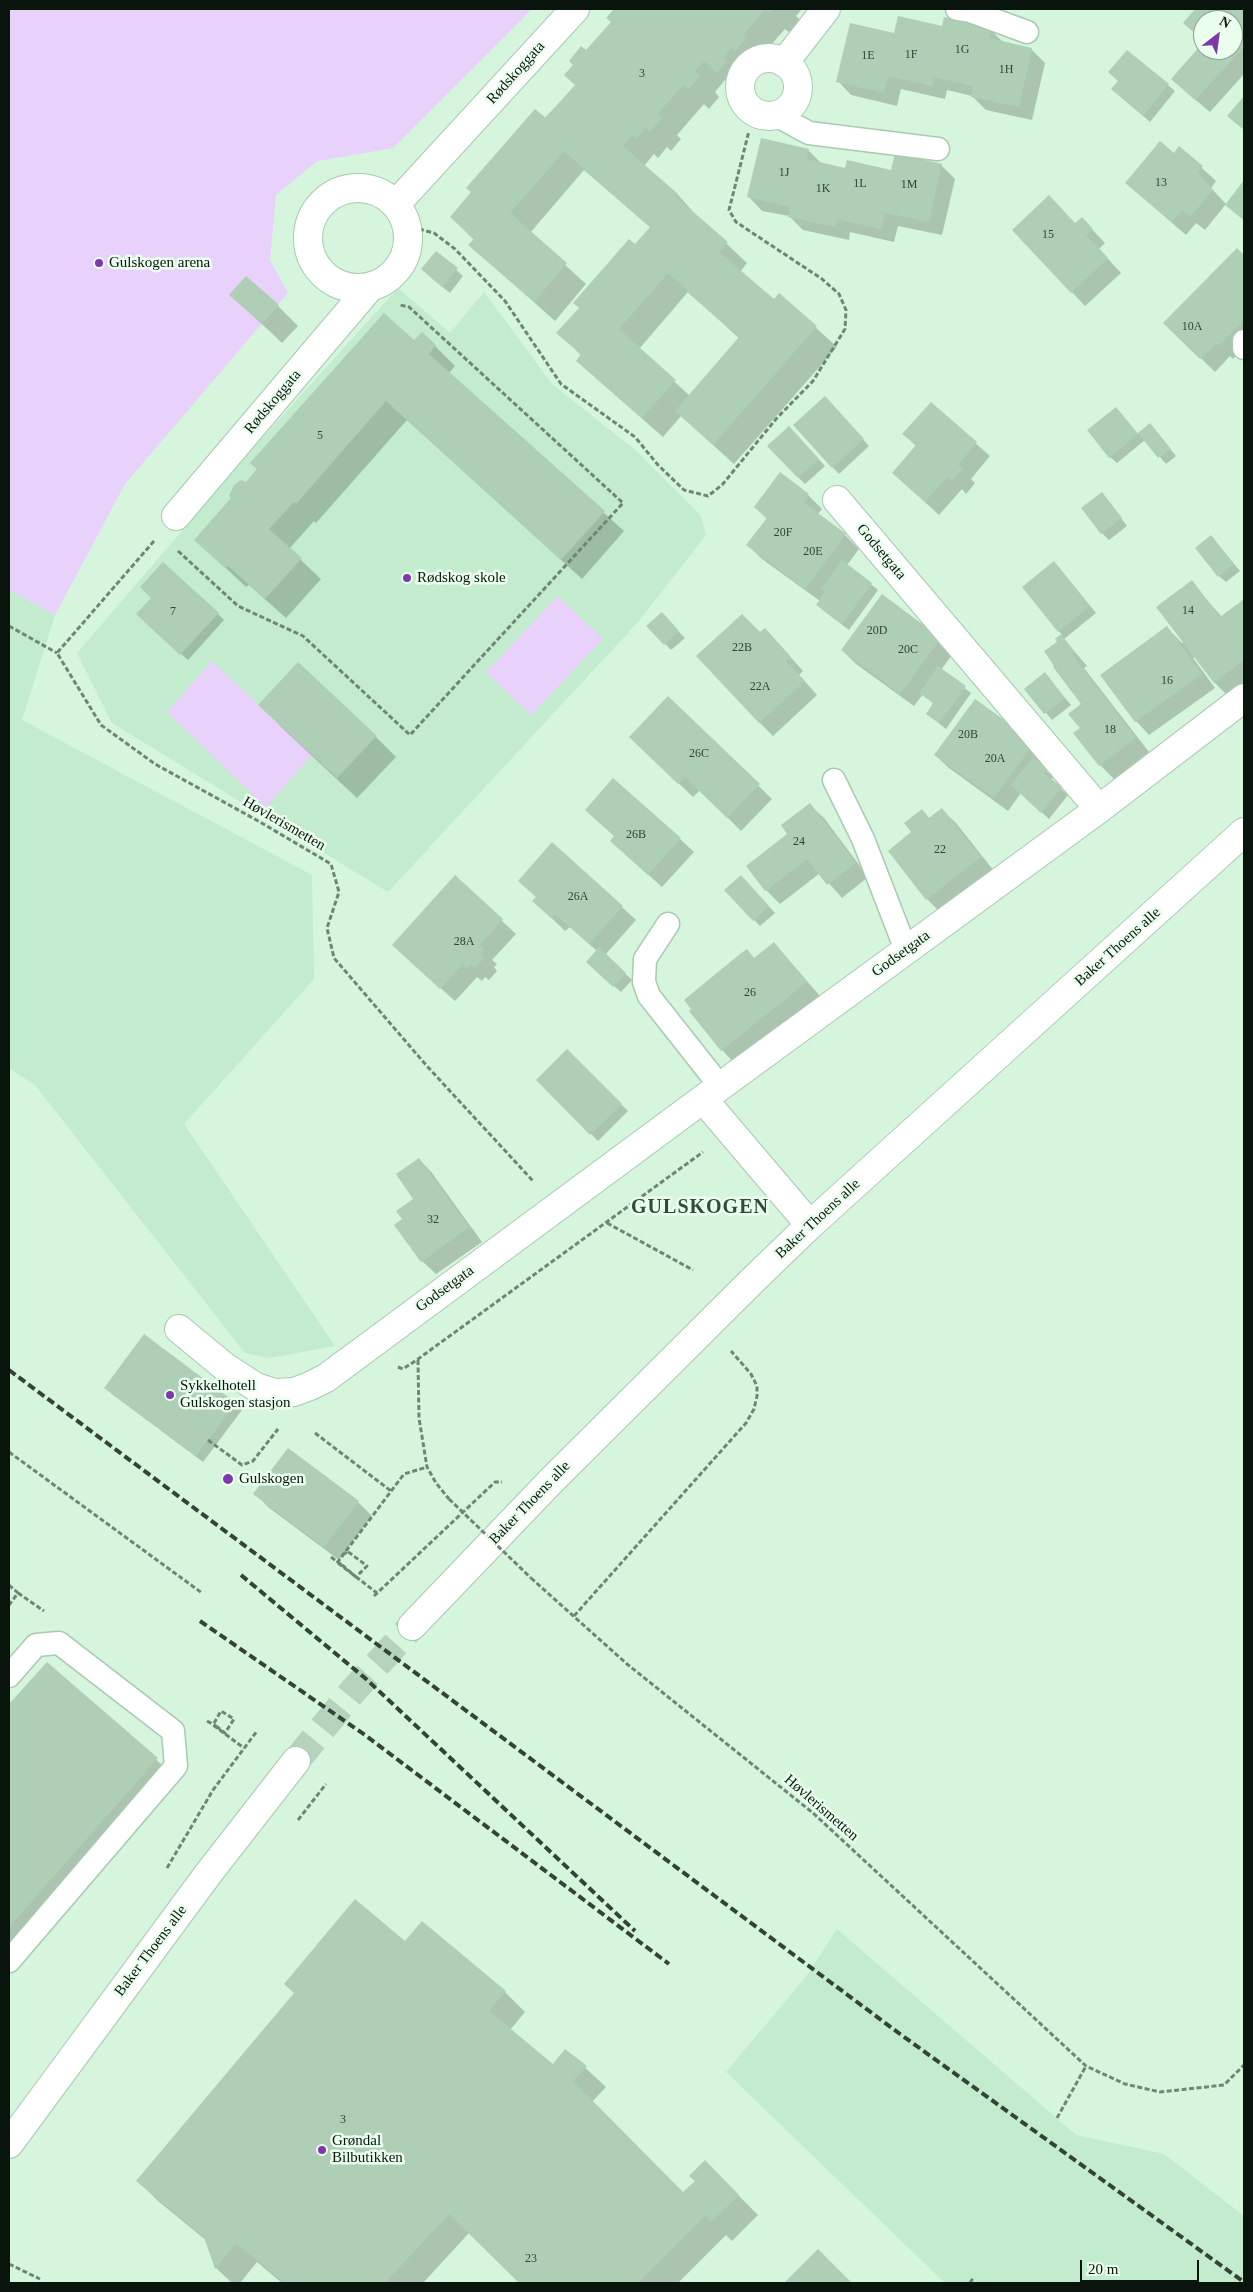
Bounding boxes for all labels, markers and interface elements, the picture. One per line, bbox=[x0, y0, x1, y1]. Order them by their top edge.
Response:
north arrow bbox=[1193, 10, 1243, 60]
text: N bbox=[1217, 13, 1233, 31]
street label: Rødskoggata bbox=[483, 38, 549, 108]
house number: 1G bbox=[955, 43, 969, 57]
house number: 1F bbox=[905, 48, 917, 62]
house number: 1E bbox=[861, 49, 875, 63]
house number: 1H bbox=[999, 63, 1013, 77]
house number: 3 bbox=[639, 67, 645, 81]
house number: 1J bbox=[779, 166, 789, 180]
house number: 13 bbox=[1155, 176, 1167, 190]
house number: 1L bbox=[853, 177, 867, 191]
house number: 1M bbox=[901, 178, 917, 192]
house number: 1K bbox=[816, 182, 830, 196]
house number: 15 bbox=[1042, 228, 1054, 242]
place label: Gulskogen arena bbox=[109, 254, 210, 272]
marker: Gulskogen arena bbox=[93, 257, 105, 269]
house number: 10A bbox=[1182, 320, 1202, 334]
street label: Rødskoggata bbox=[241, 366, 305, 438]
house number: 5 bbox=[317, 429, 323, 443]
street label: Godsetgata bbox=[852, 520, 910, 584]
house number: 20F bbox=[774, 526, 792, 540]
house number: 20E bbox=[803, 545, 823, 559]
place label: Rødskog skole bbox=[417, 569, 506, 587]
marker: Rødskog skole bbox=[401, 572, 413, 584]
house number: 14 bbox=[1182, 604, 1194, 618]
house number: 7 bbox=[170, 605, 176, 619]
house number: 20D bbox=[867, 624, 887, 638]
house number: 22B bbox=[732, 641, 752, 655]
house number: 20C bbox=[898, 643, 918, 657]
house number: 16 bbox=[1161, 674, 1173, 688]
house number: 22A bbox=[750, 680, 770, 694]
house number: 18 bbox=[1104, 723, 1116, 737]
house number: 20B bbox=[958, 728, 978, 742]
house number: 26C bbox=[689, 747, 709, 761]
house number: 20A bbox=[985, 752, 1005, 766]
street label: Høvlerismetten bbox=[239, 793, 329, 855]
house number: 26B bbox=[626, 828, 646, 842]
house number: 24 bbox=[793, 835, 805, 849]
house number: 22 bbox=[934, 843, 946, 857]
house number: 26A bbox=[568, 890, 588, 904]
street label: Baker Thoens alle bbox=[1071, 904, 1165, 990]
street label: Godsetgata bbox=[868, 927, 934, 981]
house number: 28A bbox=[454, 935, 474, 949]
house number: 26 bbox=[744, 986, 756, 1000]
street label: Baker Thoens alle bbox=[772, 1175, 864, 1263]
district label: GULSKOGEN bbox=[630, 1196, 770, 1220]
house number: 32 bbox=[427, 1213, 439, 1227]
street label: Godsetgata bbox=[412, 1262, 478, 1316]
place label: Sykkelhotell Gulskogen stasjon bbox=[180, 1377, 290, 1412]
marker: Sykkelhotell Gulskogen stasjon bbox=[164, 1389, 176, 1401]
street label: Baker Thoens alle bbox=[486, 1457, 574, 1549]
place label: Gulskogen bbox=[239, 1470, 304, 1488]
marker: Gulskogen bbox=[221, 1472, 235, 1486]
street label: Høvlerismetten bbox=[780, 1771, 862, 1845]
street label: Baker Thoens alle bbox=[111, 1902, 191, 2000]
house number: 3 bbox=[340, 2113, 346, 2127]
place label: Grøndal Bilbutikken bbox=[332, 2132, 403, 2167]
marker: Grøndal Bilbutikken bbox=[316, 2144, 328, 2156]
scale bar bbox=[1083, 2250, 1202, 2282]
house number: 23 bbox=[525, 2252, 537, 2266]
text: 20 m bbox=[1088, 2261, 1118, 2277]

